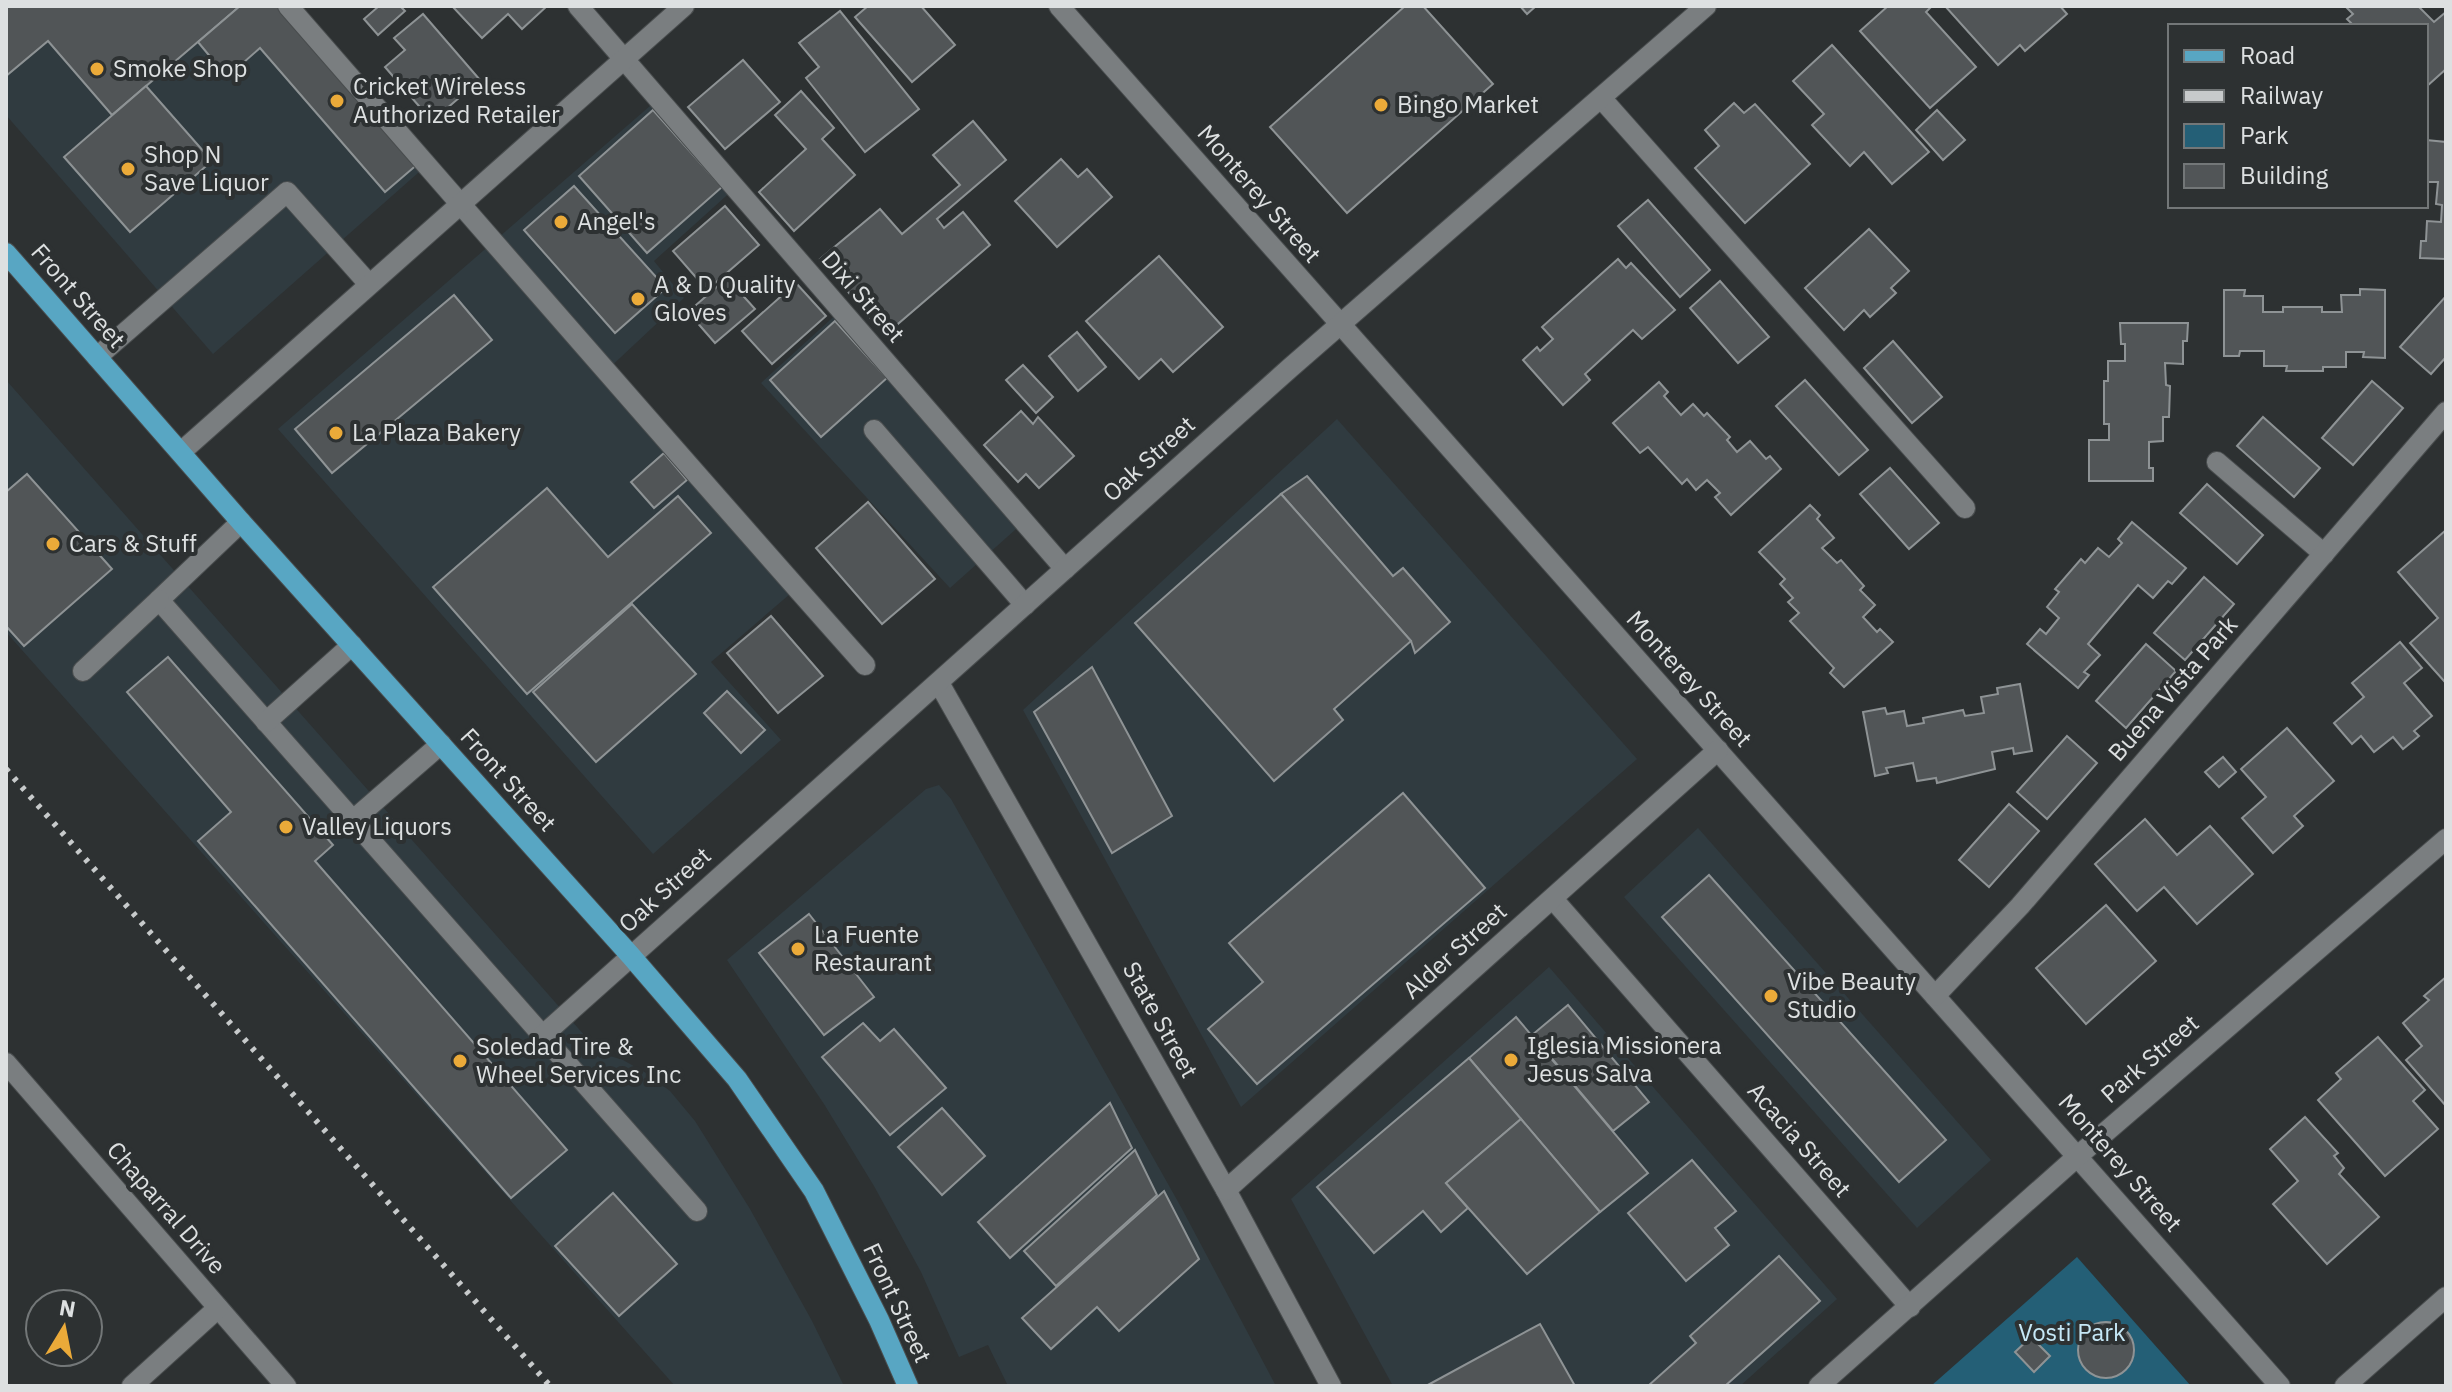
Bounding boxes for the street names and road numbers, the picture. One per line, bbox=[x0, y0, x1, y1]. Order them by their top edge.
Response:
street label: Monterey Street bbox=[1191, 117, 1329, 269]
street label: Front Street bbox=[24, 236, 133, 354]
street label: Dixi Street bbox=[815, 244, 912, 349]
street label: Oak Street bbox=[1095, 408, 1201, 508]
street label: Monterey Street bbox=[1620, 603, 1760, 753]
street label: Buena Vista Park bbox=[2100, 609, 2244, 768]
street label: Front Street bbox=[454, 721, 564, 838]
street label: Oak Street bbox=[611, 839, 717, 939]
street label: Alder Street bbox=[1396, 895, 1513, 1005]
street label: State Street bbox=[1116, 956, 1206, 1083]
street label: Park Street bbox=[2094, 1007, 2205, 1110]
street label: Acacia Street bbox=[1741, 1075, 1859, 1204]
street label: Monterey Street bbox=[2052, 1086, 2190, 1238]
street label: Chaparral Drive bbox=[100, 1134, 233, 1281]
street label: Front Street bbox=[856, 1238, 940, 1368]

